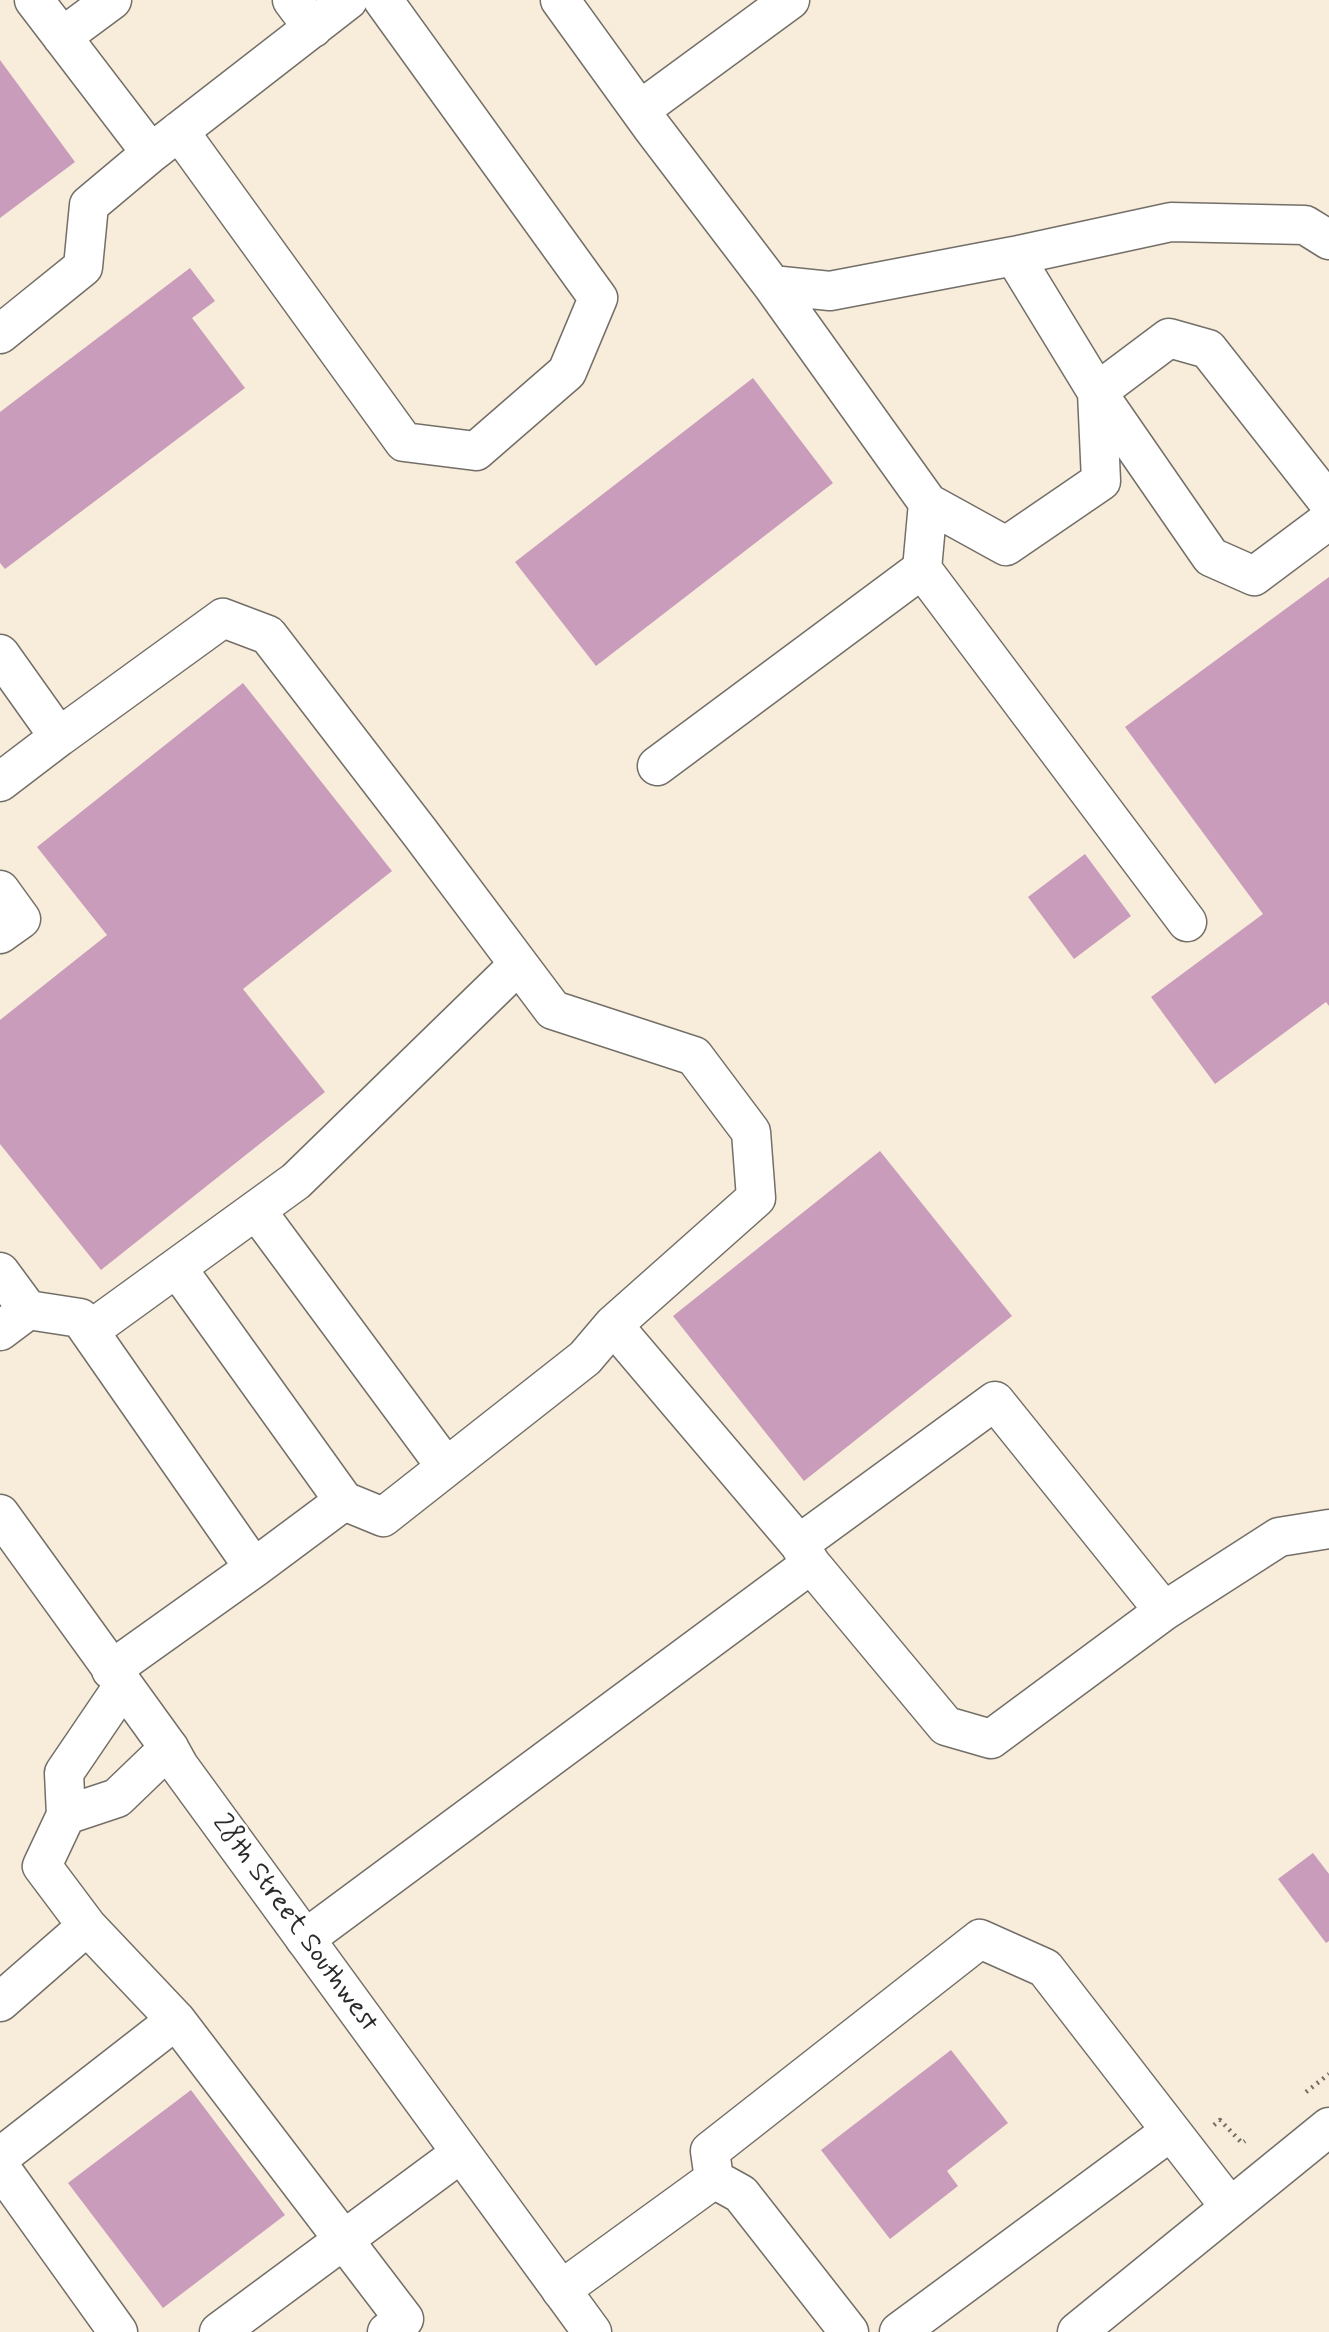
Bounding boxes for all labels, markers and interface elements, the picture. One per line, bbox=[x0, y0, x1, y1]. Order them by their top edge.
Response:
street label: 28th Street Southwest bbox=[204, 1808, 384, 2040]

